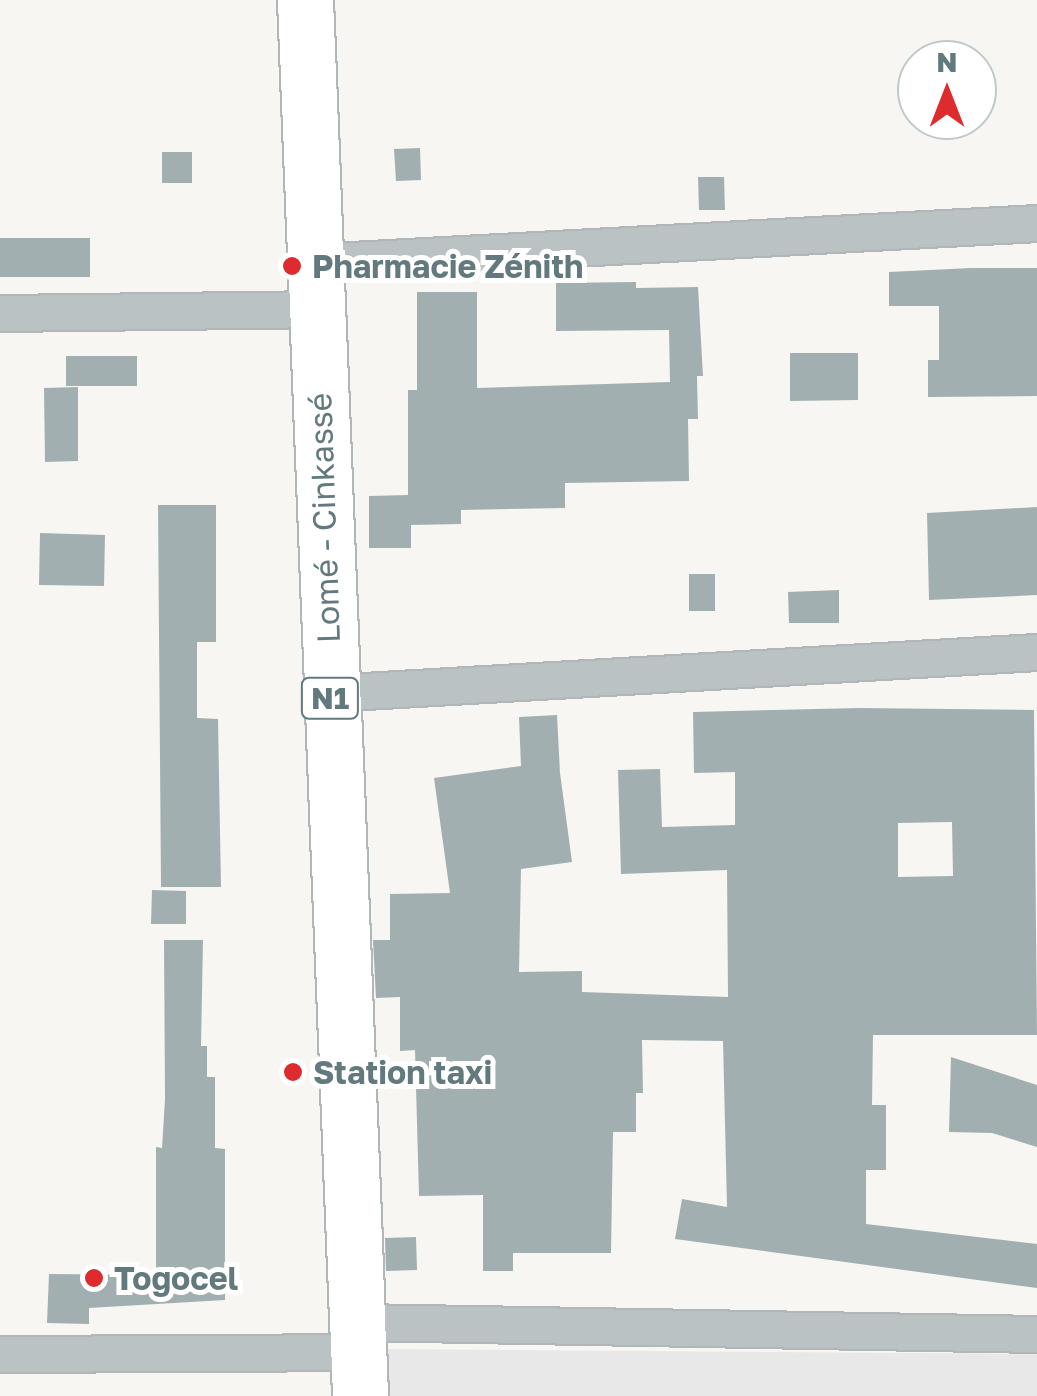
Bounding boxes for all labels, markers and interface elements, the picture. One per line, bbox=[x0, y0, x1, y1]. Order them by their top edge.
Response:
north arrow bbox=[897, 40, 997, 140]
text: N bbox=[936, 45, 958, 78]
place label: Pharmacie Zénith bbox=[312, 247, 583, 285]
marker: Pharmacie Zénith bbox=[281, 255, 303, 277]
street label: Lomé - Cinkassé bbox=[300, 392, 348, 644]
road number: N1 bbox=[300, 673, 360, 723]
place label: Station taxi bbox=[313, 1053, 492, 1091]
marker: Station taxi bbox=[282, 1061, 304, 1083]
place label: Togocel bbox=[114, 1259, 238, 1297]
marker: Togocel bbox=[83, 1267, 105, 1289]

